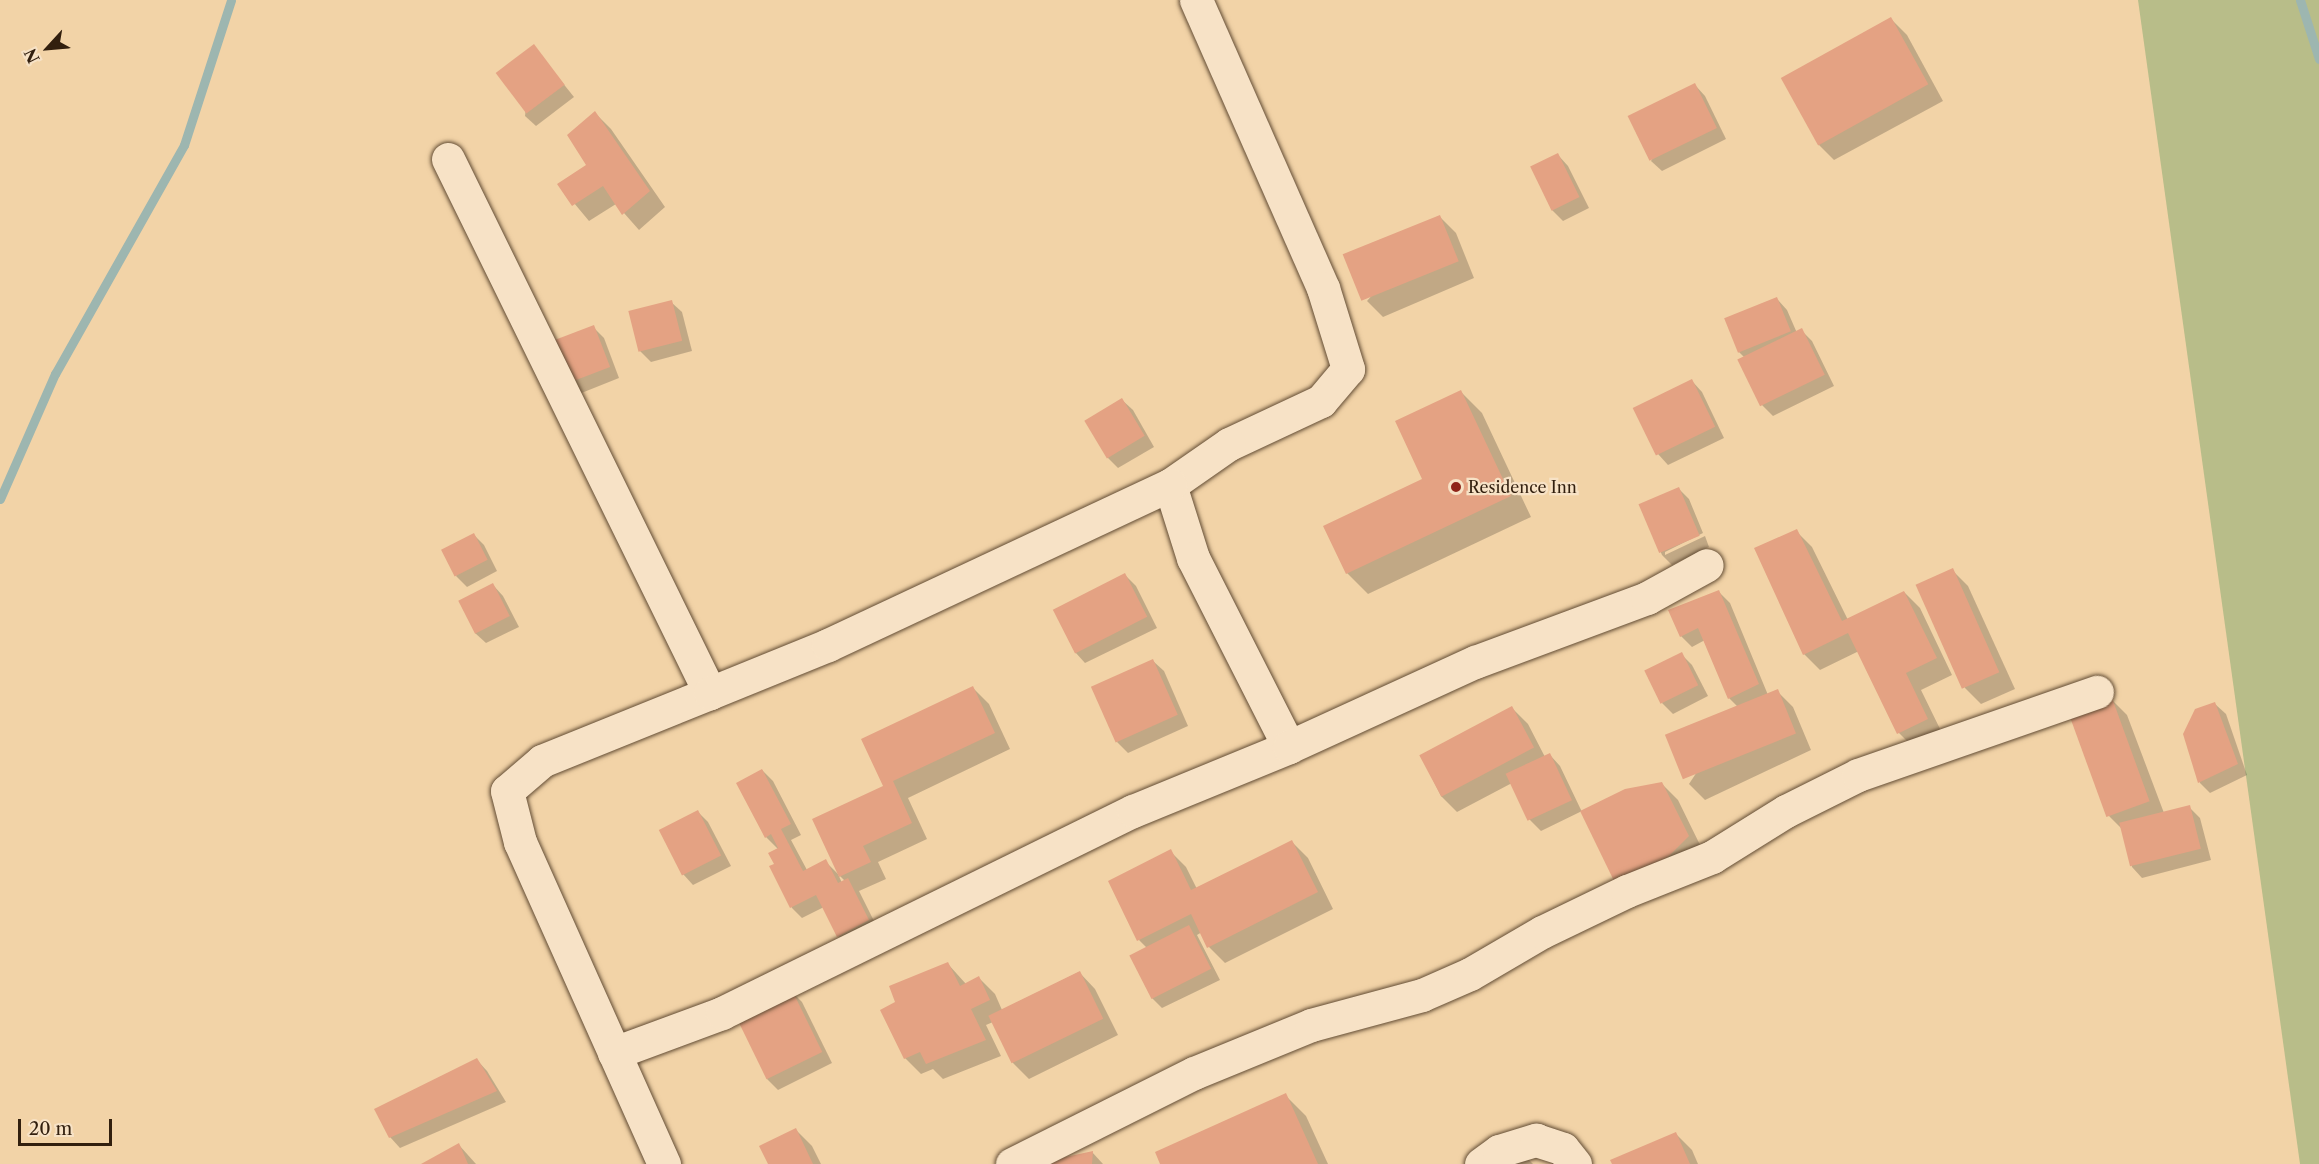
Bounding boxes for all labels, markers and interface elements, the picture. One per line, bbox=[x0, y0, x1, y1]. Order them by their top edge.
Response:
north arrow bbox=[18, 18, 78, 78]
text: N bbox=[20, 45, 44, 67]
place label: Residence Inn bbox=[1468, 477, 1577, 497]
marker: Residence Inn bbox=[1449, 480, 1463, 494]
scale bar bbox=[21, 1107, 116, 1145]
text: 20 m bbox=[29, 1118, 72, 1140]

